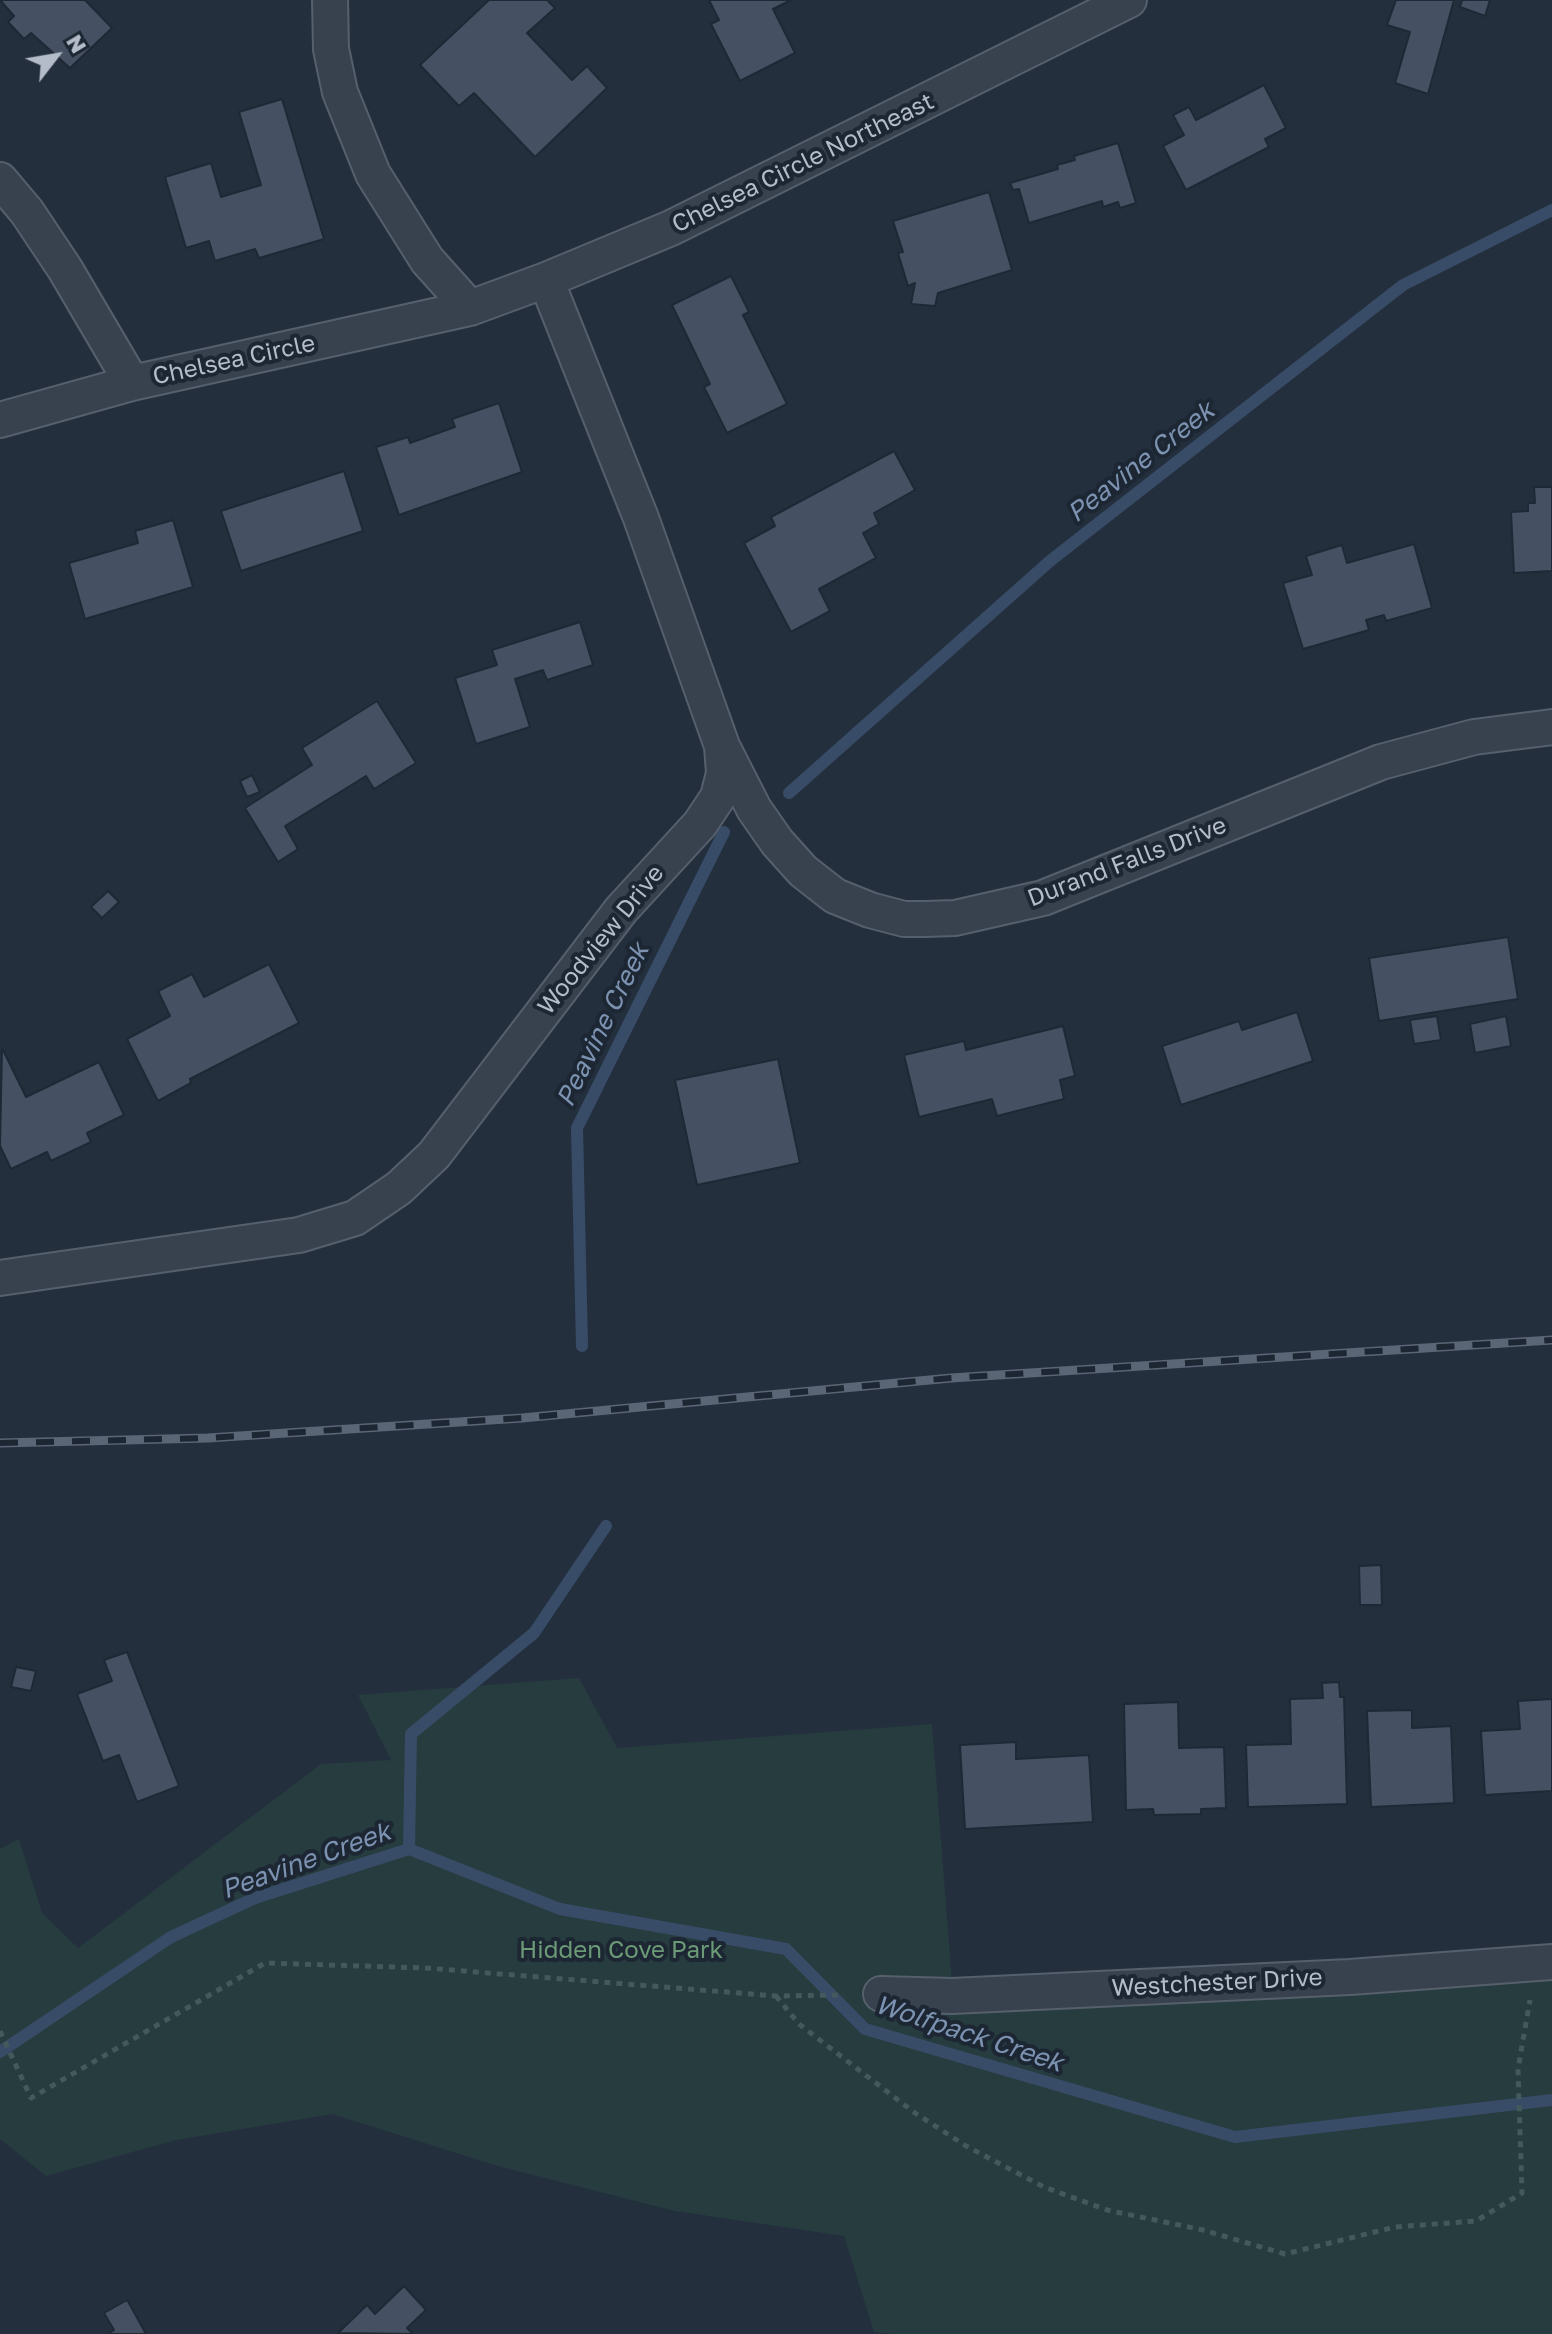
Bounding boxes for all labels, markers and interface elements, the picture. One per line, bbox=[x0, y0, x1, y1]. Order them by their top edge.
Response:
north arrow bbox=[16, 16, 96, 96]
text: N bbox=[61, 29, 93, 57]
street label: Chelsea Circle Northeast bbox=[667, 87, 939, 239]
street label: Chelsea Circle bbox=[150, 329, 318, 391]
water label: Peavine Creek bbox=[1061, 395, 1221, 529]
street label: Durand Falls Drive bbox=[1024, 811, 1230, 913]
street label: Woodview Drive bbox=[532, 859, 670, 1021]
water label: Peavine Creek bbox=[550, 938, 656, 1112]
water label: Peavine Creek bbox=[217, 1816, 395, 1906]
park label: Hidden Cove Park bbox=[519, 1936, 723, 1964]
street label: Westchester Drive bbox=[1111, 1963, 1323, 2003]
water label: Wolfpack Creek bbox=[871, 1989, 1067, 2079]

